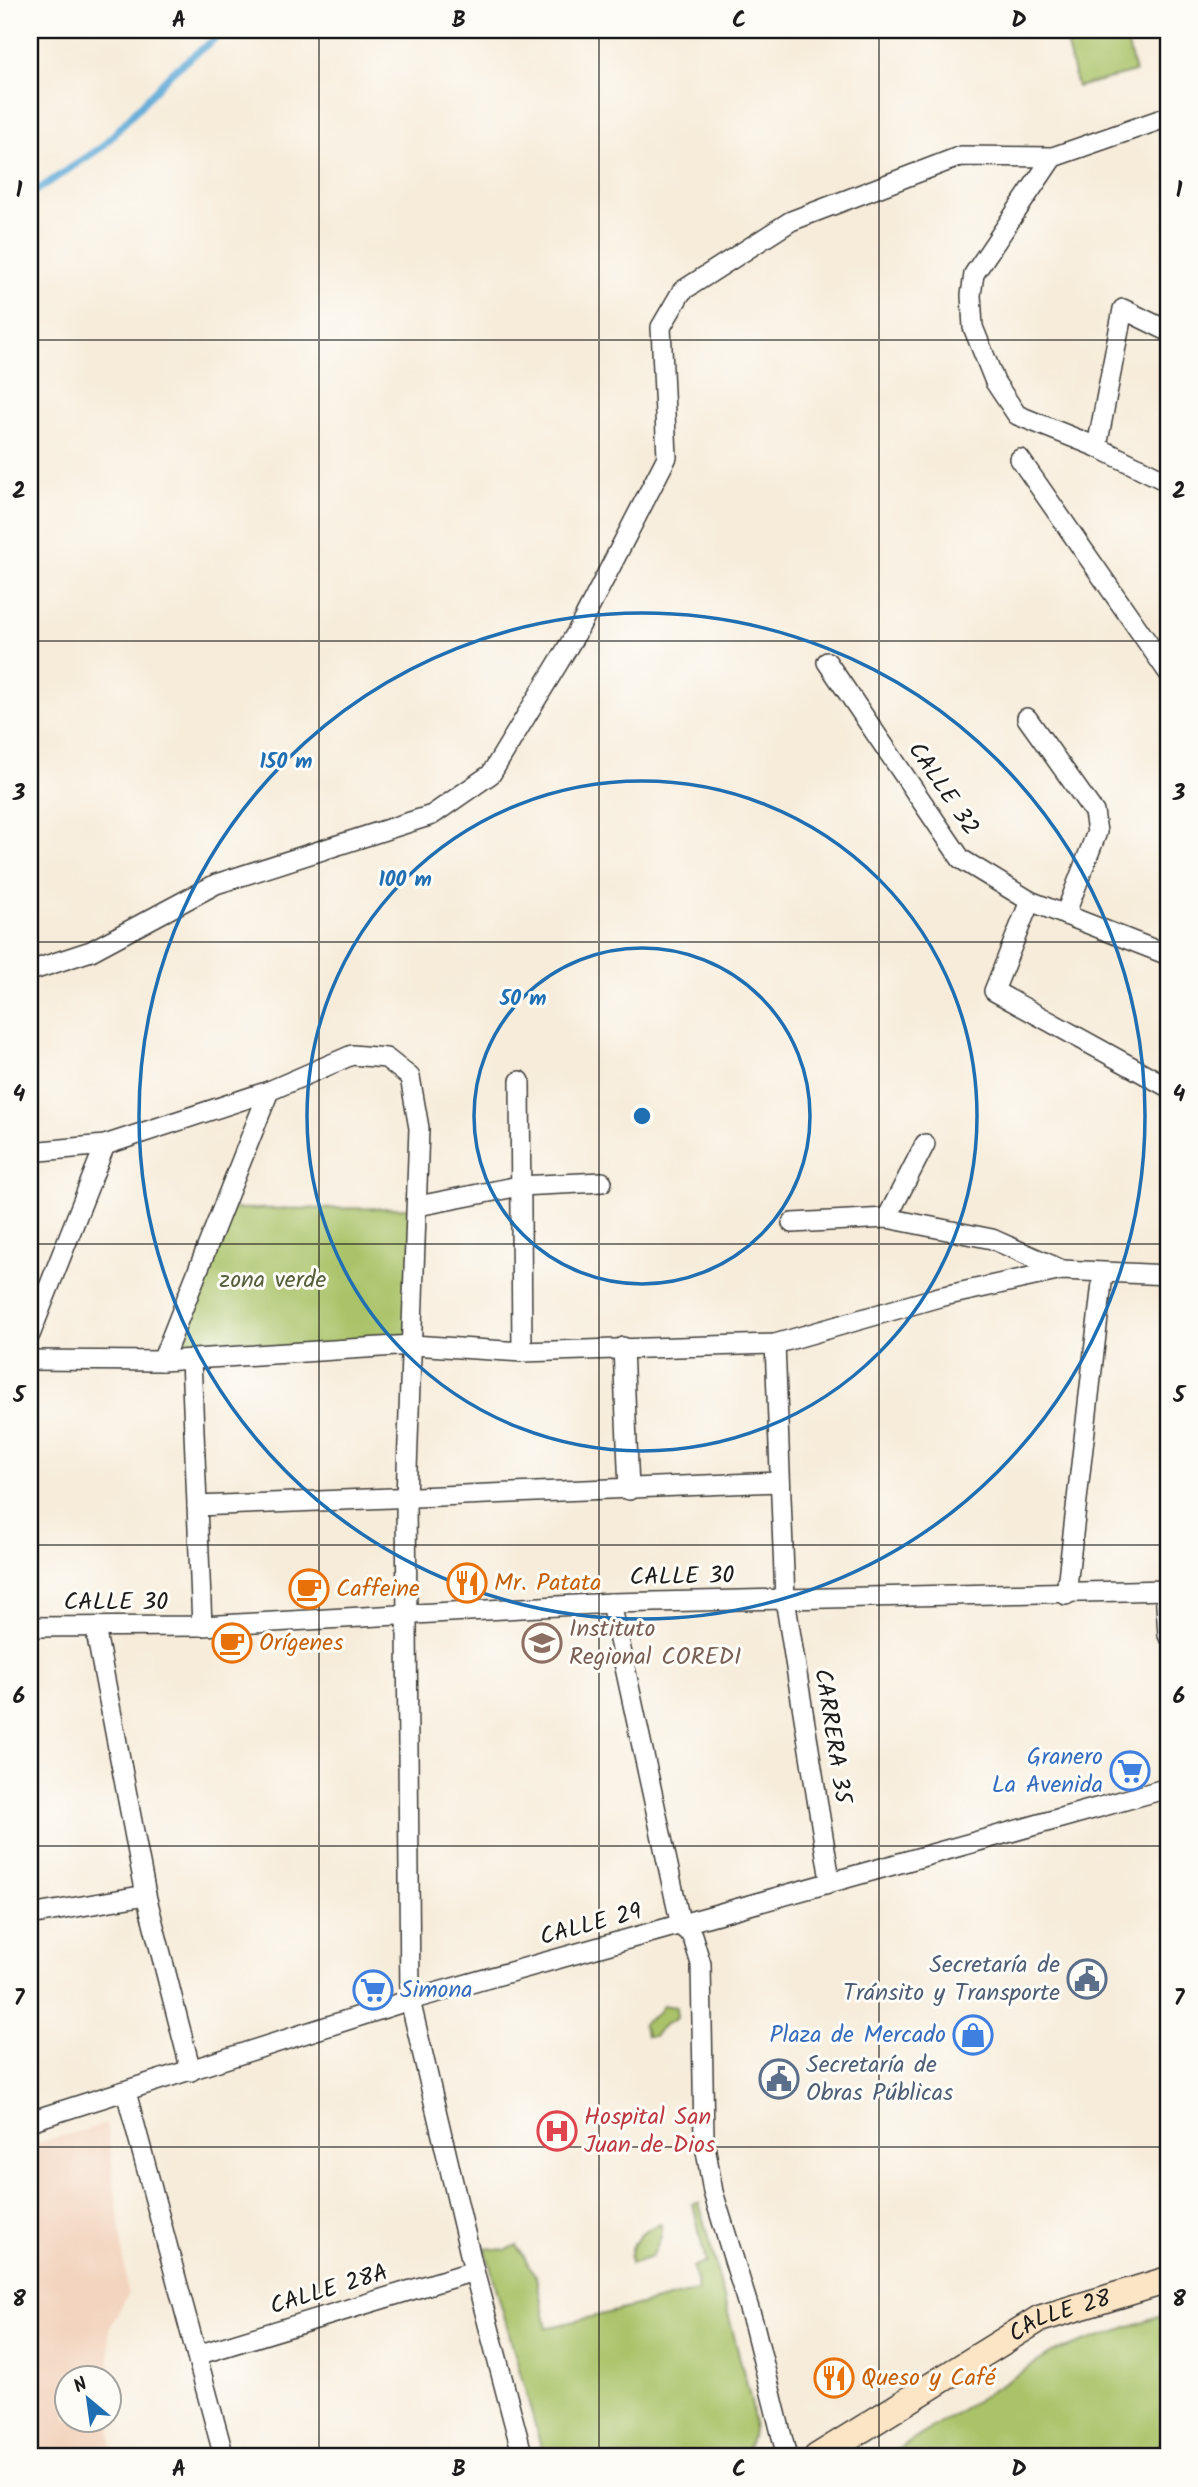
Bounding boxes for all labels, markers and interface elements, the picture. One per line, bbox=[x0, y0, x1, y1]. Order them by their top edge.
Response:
text: A bbox=[172, 3, 186, 39]
text: B bbox=[452, 3, 466, 39]
text: C bbox=[732, 3, 746, 39]
text: D bbox=[1011, 3, 1027, 39]
text: 1 bbox=[16, 173, 23, 209]
text: 1 bbox=[1176, 173, 1183, 209]
text: 2 bbox=[12, 474, 26, 510]
text: 2 bbox=[1172, 474, 1186, 510]
street label: CALLE 32 bbox=[897, 734, 989, 844]
text: 150 m bbox=[259, 746, 313, 779]
text: 3 bbox=[12, 776, 26, 812]
text: 3 bbox=[1172, 776, 1186, 812]
text: 100 m bbox=[378, 864, 432, 897]
text: 50 m bbox=[499, 983, 546, 1016]
text: 4 bbox=[13, 1077, 26, 1113]
text: 4 bbox=[1173, 1077, 1186, 1113]
centre of rings bbox=[630, 1104, 654, 1128]
park label: zona verde bbox=[220, 1261, 327, 1300]
text: 5 bbox=[12, 1378, 27, 1414]
text: 5 bbox=[1172, 1378, 1187, 1414]
street label: CALLE 30 bbox=[629, 1557, 735, 1597]
restaurant icon: Mr. Patata bbox=[446, 1562, 488, 1604]
place label: Mr. Patata bbox=[494, 1564, 602, 1603]
cafe icon: Caffeine bbox=[288, 1568, 330, 1610]
place label: Caffeine bbox=[336, 1570, 420, 1609]
street label: CALLE 30 bbox=[64, 1583, 168, 1622]
place label: Instituto Regional COREDI bbox=[569, 1610, 741, 1677]
cafe icon: Orígenes bbox=[211, 1622, 253, 1664]
school or university icon: Instituto Regional COREDI bbox=[521, 1622, 563, 1664]
place label: Orígenes bbox=[259, 1624, 343, 1663]
street label: CARRERA 35 bbox=[802, 1666, 862, 1808]
text: 6 bbox=[13, 1679, 25, 1715]
text: 6 bbox=[1173, 1679, 1185, 1715]
place label: Granero La Avenida bbox=[992, 1738, 1103, 1805]
supermarket icon: Granero La Avenida bbox=[1109, 1750, 1151, 1792]
street label: CALLE 29 bbox=[535, 1893, 647, 1957]
place label: Secretaría de Tránsito y Transporte bbox=[843, 1946, 1060, 2013]
public building icon: Secretaría de Tránsito y Transporte bbox=[1066, 1958, 1108, 2000]
supermarket icon: Simona bbox=[352, 1969, 394, 2011]
place label: Simona bbox=[400, 1971, 472, 2010]
text: 7 bbox=[14, 1981, 26, 2017]
text: 7 bbox=[1174, 1981, 1186, 2017]
shop icon: Plaza de Mercado bbox=[952, 2014, 994, 2056]
place label: Plaza de Mercado bbox=[770, 2016, 946, 2055]
place label: Secretaría de Obras Públicas bbox=[806, 2046, 953, 2113]
public building icon: Secretaría de Obras Públicas bbox=[758, 2058, 800, 2100]
place label: Hospital San Juan de Dios bbox=[584, 2098, 715, 2165]
hospital icon: Hospital San Juan de Dios bbox=[536, 2110, 578, 2152]
street label: CALLE 28A bbox=[265, 2254, 393, 2326]
street label: CALLE 28 bbox=[1001, 2279, 1116, 2353]
text: 8 bbox=[12, 2282, 26, 2318]
text: 8 bbox=[1172, 2282, 1186, 2318]
restaurant icon: Queso y Café bbox=[813, 2357, 855, 2399]
place label: Queso y Café bbox=[861, 2359, 997, 2398]
north arrow bbox=[52, 2364, 122, 2434]
text: N bbox=[68, 2370, 93, 2402]
text: A bbox=[172, 2452, 186, 2487]
text: B bbox=[452, 2452, 466, 2487]
text: C bbox=[732, 2452, 746, 2487]
text: D bbox=[1011, 2452, 1027, 2487]

